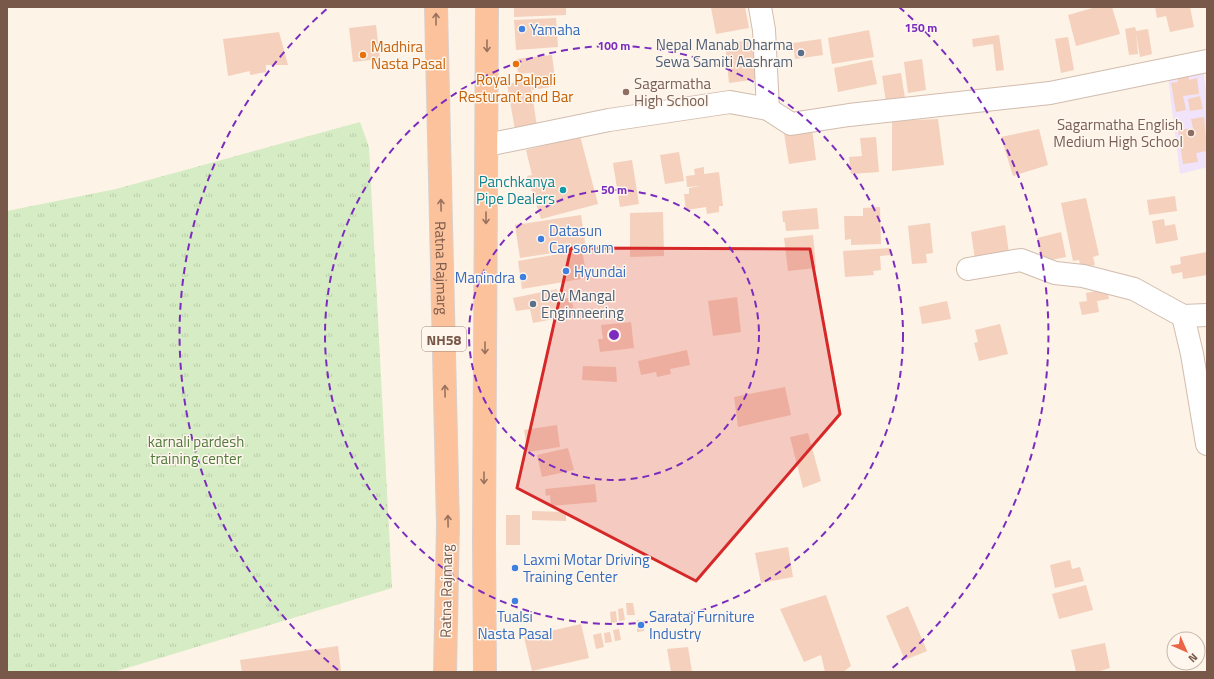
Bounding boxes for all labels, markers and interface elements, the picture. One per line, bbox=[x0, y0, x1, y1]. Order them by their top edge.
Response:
one-way arrow bbox=[432, 13, 440, 26]
place label: Yamaha bbox=[530, 18, 581, 41]
text: 150 m bbox=[905, 18, 937, 37]
marker: Yamaha bbox=[517, 24, 527, 34]
place label: Nepal Manab Dharma Sewa Samiti Aashram bbox=[655, 33, 793, 73]
place label: Madhira Nasta Pasal bbox=[371, 35, 446, 75]
text: 100 m bbox=[598, 36, 630, 55]
one-way arrow bbox=[483, 39, 491, 52]
marker: Nepal Manab Dharma Sewa Samiti Aashram bbox=[796, 48, 806, 58]
marker: Madhira Nasta Pasal bbox=[358, 50, 368, 60]
marker: Royal Palpali Resturant and Bar bbox=[511, 59, 521, 69]
place label: Royal Palpali Resturant and Bar bbox=[459, 68, 573, 108]
place label: Sagarmatha High School bbox=[634, 72, 711, 112]
marker: Sagarmatha High School bbox=[621, 87, 631, 97]
place label: Sagarmatha English Medium High School bbox=[1053, 113, 1183, 153]
marker: Sagarmatha English Medium High School bbox=[1186, 128, 1196, 138]
place label: Panchkanya Pipe Dealers bbox=[476, 170, 555, 210]
text: 50 m bbox=[601, 180, 627, 199]
marker: Panchkanya Pipe Dealers bbox=[558, 185, 568, 195]
one-way arrow bbox=[437, 199, 445, 212]
one-way arrow bbox=[482, 211, 490, 224]
place label: Datasun Car sorum bbox=[549, 219, 614, 259]
street label: Ratna Rajmarg bbox=[429, 221, 455, 315]
marker: Datasun Car sorum bbox=[536, 234, 546, 244]
place label: Hyundai bbox=[574, 260, 626, 283]
place label: Manindra bbox=[455, 266, 515, 289]
marker: Hyundai bbox=[561, 266, 571, 276]
marker: Manindra bbox=[518, 272, 528, 282]
place label: Dev Mangal Enginneering bbox=[541, 284, 624, 324]
marker: Dev Mangal Enginneering bbox=[528, 299, 538, 309]
road number: NH58 bbox=[422, 327, 466, 351]
centre of rings bbox=[607, 328, 621, 342]
one-way arrow bbox=[481, 341, 489, 354]
one-way arrow bbox=[441, 385, 449, 398]
park label: karnali pardesh training center bbox=[148, 430, 244, 470]
one-way arrow bbox=[480, 471, 488, 484]
one-way arrow bbox=[444, 515, 451, 528]
street label: Ratna Rajmarg bbox=[434, 544, 458, 638]
place label: Laxmi Motar Driving Training Center bbox=[523, 548, 650, 588]
marker: Laxmi Motar Driving Training Center bbox=[510, 563, 520, 573]
marker: Tualsi Nasta Pasal bbox=[510, 596, 520, 606]
place label: Tualsi Nasta Pasal bbox=[477, 605, 553, 645]
place label: Sarataj Furniture Industry bbox=[649, 605, 755, 645]
marker: Sarataj Furniture Industry bbox=[636, 620, 646, 630]
north arrow bbox=[1166, 631, 1206, 671]
text: N bbox=[1185, 650, 1201, 666]

